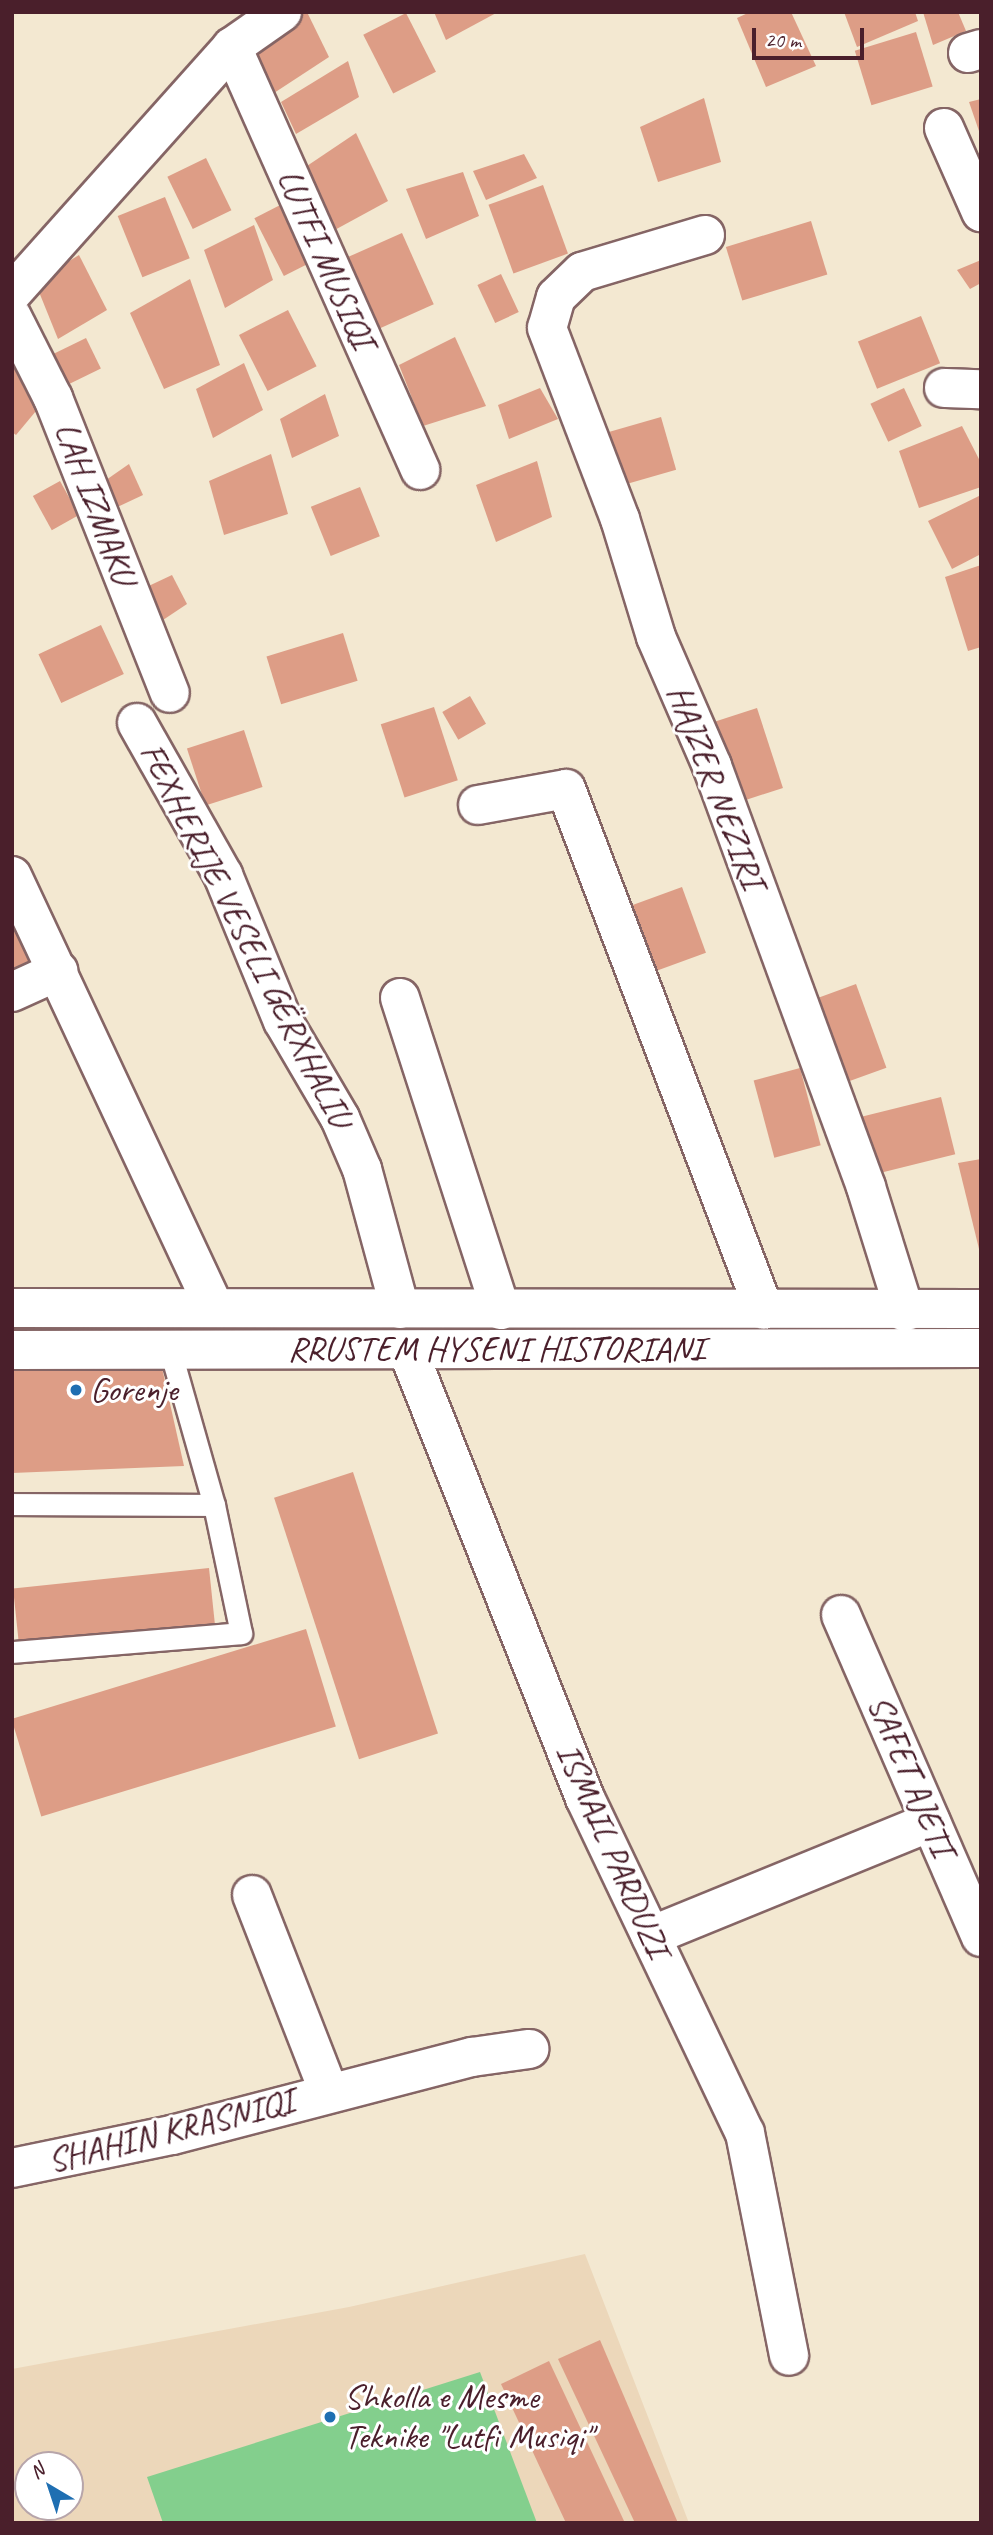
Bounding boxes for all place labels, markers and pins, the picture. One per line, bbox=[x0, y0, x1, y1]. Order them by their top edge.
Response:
place label: Gorenje bbox=[90, 1369, 178, 1411]
marker: Gorenje bbox=[68, 1382, 84, 1398]
place label: Shkolla e Mesme Teknike "Lutfi Musiqi" bbox=[344, 2376, 591, 2458]
marker: Shkolla e Mesme Teknike "Lutfi Musiqi" bbox=[322, 2409, 338, 2425]

